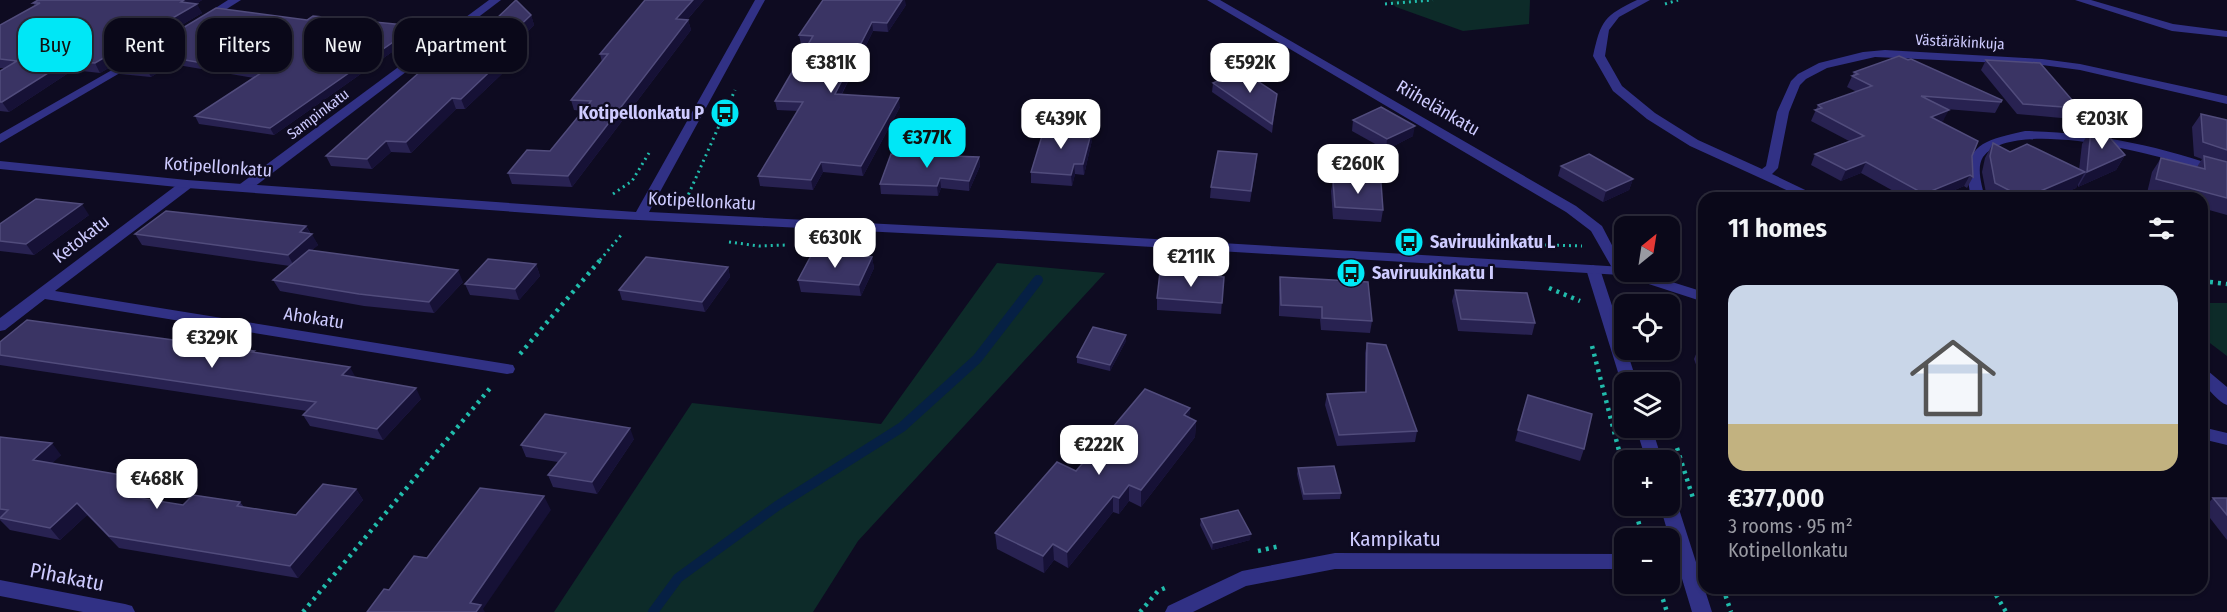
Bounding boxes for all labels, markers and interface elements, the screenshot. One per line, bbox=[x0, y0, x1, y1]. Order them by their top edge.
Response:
chip: Buy bbox=[18, 18, 92, 72]
chip: Rent bbox=[104, 18, 185, 72]
chip: Filters bbox=[197, 18, 292, 72]
chip: New bbox=[304, 18, 382, 72]
chip: Apartment bbox=[394, 18, 527, 72]
street label: Västäräkinkuja bbox=[1915, 31, 2005, 53]
pin: €381K bbox=[789, 43, 873, 94]
pin: €592K bbox=[1208, 43, 1292, 94]
text: €381K bbox=[806, 50, 856, 74]
text: €592K bbox=[1224, 50, 1276, 74]
street label: Riihelänkatu bbox=[1392, 75, 1484, 141]
street label: Sampinkatu bbox=[283, 85, 353, 143]
bus stop icon: Kotipellonkatu P bbox=[709, 97, 741, 129]
pin: €439K bbox=[1019, 99, 1103, 150]
pin: €203K bbox=[2060, 99, 2144, 150]
place label: Kotipellonkatu P bbox=[579, 102, 704, 124]
text: €439K bbox=[1035, 106, 1087, 130]
text: €203K bbox=[2076, 106, 2128, 130]
pin: €377K bbox=[885, 118, 969, 169]
text: €377K bbox=[903, 125, 951, 149]
pin: €260K bbox=[1316, 144, 1400, 195]
text: €260K bbox=[1332, 151, 1384, 175]
street label: Kotipellonkatu bbox=[163, 152, 273, 182]
street label: Kotipellonkatu bbox=[647, 187, 757, 215]
street label: Ketokatu bbox=[48, 210, 114, 268]
icon: filters bbox=[2145, 212, 2178, 245]
text: 11 homes bbox=[1728, 213, 1827, 244]
north arrow bbox=[1614, 216, 1680, 282]
map controls bbox=[1614, 216, 1680, 594]
pin: €630K bbox=[793, 218, 877, 269]
text: €630K bbox=[809, 225, 861, 249]
bus stop icon: Saviruukinkatu L bbox=[1393, 226, 1425, 258]
place label: Saviruukinkatu L bbox=[1430, 231, 1556, 253]
pin: €211K bbox=[1149, 237, 1233, 288]
text: €211K bbox=[1167, 244, 1215, 268]
bus stop icon: Saviruukinkatu I bbox=[1335, 257, 1367, 289]
place label: Saviruukinkatu I bbox=[1372, 262, 1494, 284]
button: locate bbox=[1614, 294, 1680, 360]
street label: Ahokatu bbox=[282, 302, 346, 334]
pin: €329K bbox=[170, 318, 254, 369]
icon: home bbox=[1899, 324, 2007, 432]
text: €329K bbox=[186, 325, 238, 349]
button: layers bbox=[1614, 372, 1680, 438]
pin: €222K bbox=[1057, 425, 1141, 476]
text: €222K bbox=[1074, 432, 1124, 456]
button: + bbox=[1614, 450, 1680, 516]
pin: €468K bbox=[115, 459, 199, 510]
text: €468K bbox=[131, 466, 184, 490]
text: €377,000 bbox=[1728, 483, 1824, 514]
text: 3 rooms · 95 m² bbox=[1728, 514, 1853, 538]
street label: Kampikatu bbox=[1349, 526, 1441, 552]
button: − bbox=[1614, 528, 1680, 594]
text: Kotipellonkatu bbox=[1728, 538, 1848, 562]
street label: Pihakatu bbox=[28, 557, 106, 597]

